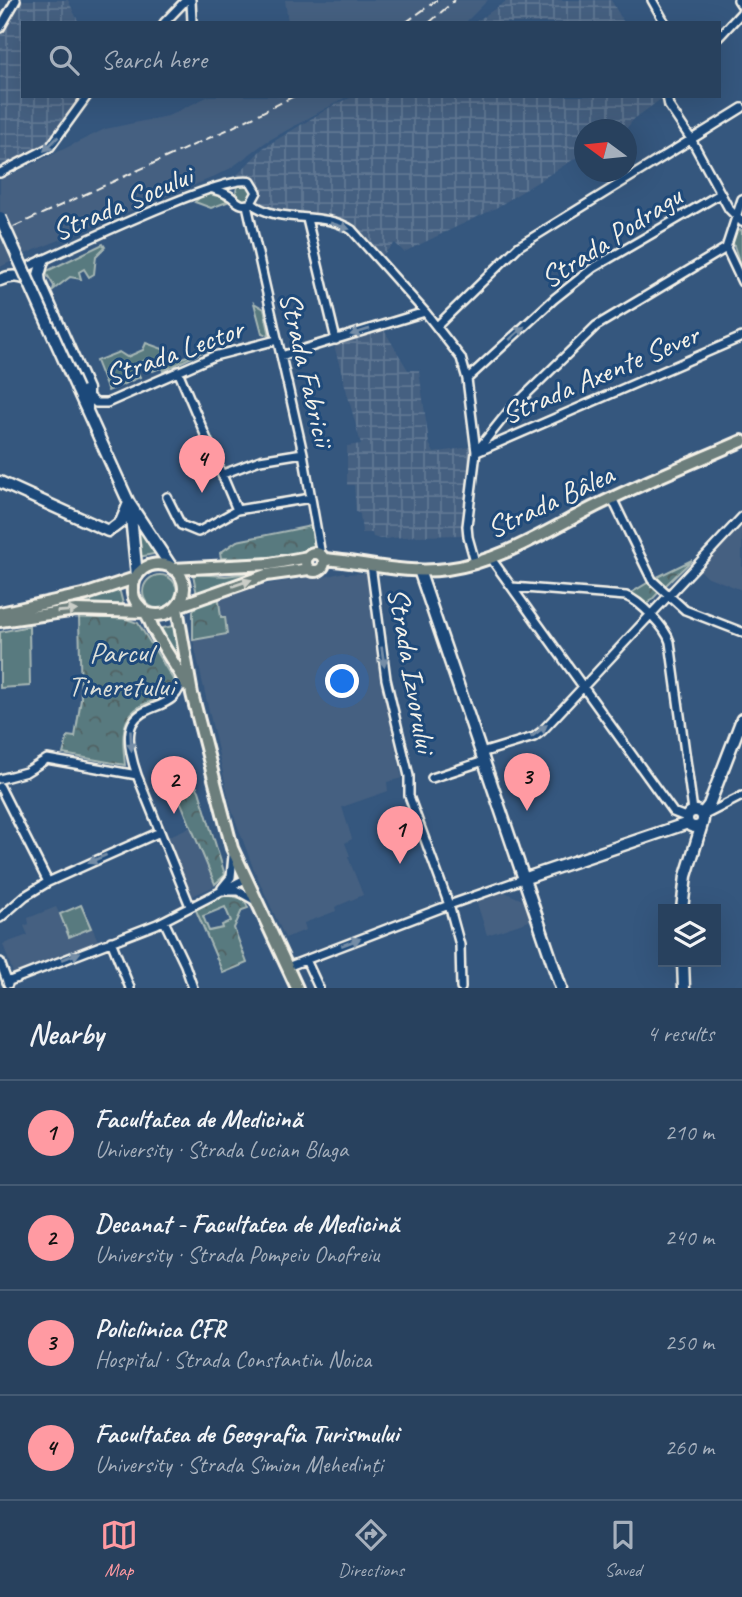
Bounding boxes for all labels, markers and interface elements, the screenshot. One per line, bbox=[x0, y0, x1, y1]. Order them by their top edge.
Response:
search box bbox=[21, 21, 721, 98]
icon: search bbox=[45, 41, 83, 79]
text: Search here bbox=[101, 43, 207, 76]
north arrow bbox=[574, 119, 637, 182]
one-way arrow bbox=[42, 135, 59, 152]
street label: Strada Socului bbox=[46, 155, 201, 250]
street label: Strada Podragu bbox=[533, 176, 691, 297]
one-way arrow bbox=[329, 221, 350, 231]
street label: Strada Fabricii bbox=[271, 288, 344, 453]
street label: Strada Lector bbox=[100, 309, 251, 395]
street label: Strada Axente Sever bbox=[496, 314, 706, 433]
one-way arrow bbox=[508, 325, 525, 341]
one-way arrow bbox=[349, 328, 370, 338]
pin: 4 bbox=[179, 435, 225, 493]
street label: Strada Bâlea bbox=[480, 454, 621, 547]
one-way arrow bbox=[232, 577, 253, 588]
street label: Strada Izvorului bbox=[379, 585, 446, 759]
one-way arrow bbox=[57, 605, 79, 616]
park label: Parcul Tineretului bbox=[68, 633, 178, 705]
one-way arrow bbox=[378, 646, 389, 668]
your location bbox=[325, 664, 359, 698]
one-way arrow bbox=[530, 723, 548, 738]
one-way arrow bbox=[125, 730, 136, 752]
pin: 3 bbox=[504, 753, 550, 811]
pin: 2 bbox=[151, 756, 197, 814]
pin: 1 bbox=[377, 806, 423, 864]
one-way arrow bbox=[87, 853, 107, 865]
map controls bbox=[658, 904, 721, 967]
button: layers bbox=[658, 904, 721, 967]
one-way arrow bbox=[341, 937, 362, 948]
one-way arrow bbox=[60, 951, 81, 962]
text: Nearby bbox=[28, 1015, 104, 1053]
text: 4 results bbox=[647, 1019, 714, 1048]
text: Facultatea de Medicină bbox=[95, 1102, 302, 1135]
text: 1 bbox=[46, 1118, 56, 1147]
text: 210 m bbox=[665, 1118, 714, 1147]
text: University · Strada Lucian Blaga bbox=[95, 1135, 348, 1164]
text: Decanat - Facultatea de Medicină bbox=[95, 1207, 399, 1240]
text: 2 bbox=[46, 1223, 56, 1252]
text: 240 m bbox=[665, 1223, 714, 1252]
text: University · Strada Pompeiu Onofreiu bbox=[95, 1240, 379, 1269]
text: Policlinica CFR bbox=[95, 1312, 226, 1345]
text: 3 bbox=[46, 1328, 56, 1357]
text: 250 m bbox=[665, 1328, 714, 1357]
text: Hospital · Strada Constantin Noica bbox=[95, 1345, 371, 1374]
text: Facultatea de Geografia Turismului bbox=[95, 1417, 399, 1450]
text: 4 bbox=[46, 1433, 56, 1462]
text: 260 m bbox=[665, 1433, 714, 1462]
text: University · Strada Simion Mehedinți bbox=[95, 1450, 383, 1479]
tab: Map bbox=[100, 1516, 138, 1582]
tab: Directions bbox=[338, 1516, 404, 1582]
tab: Saved bbox=[604, 1516, 642, 1582]

